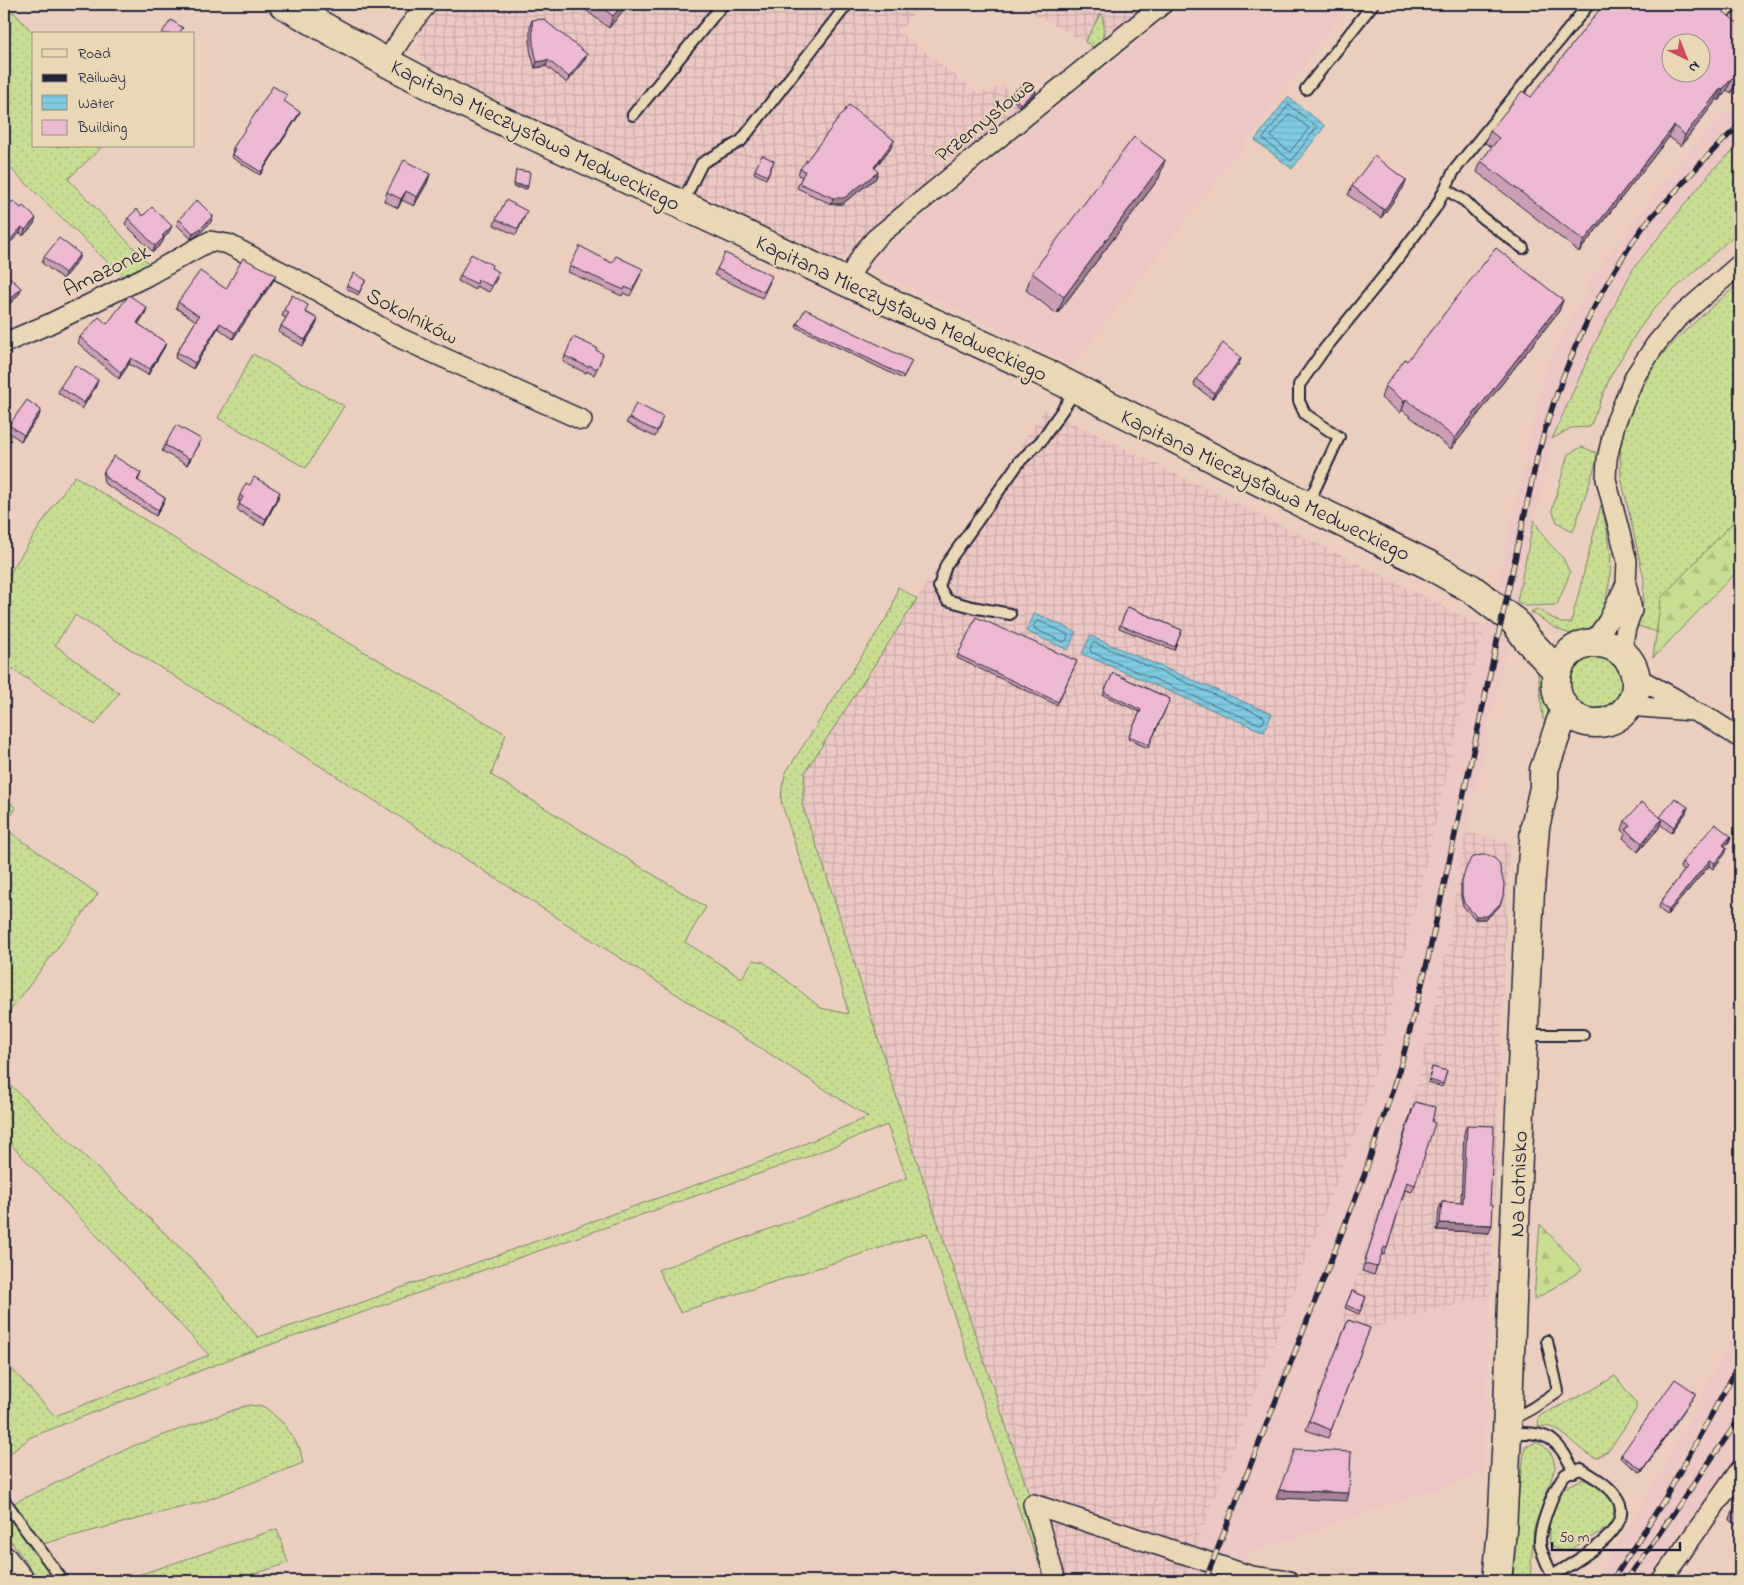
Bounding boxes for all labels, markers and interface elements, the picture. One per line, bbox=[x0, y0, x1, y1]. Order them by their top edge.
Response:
legend bbox=[32, 32, 195, 148]
north arrow bbox=[1662, 32, 1712, 82]
text: Road bbox=[78, 43, 111, 65]
street label: Kapitana Mieczysława Medweckiego bbox=[384, 52, 685, 222]
text: N bbox=[1683, 56, 1704, 77]
text: Railway bbox=[78, 67, 126, 90]
street label: Przemysłowa bbox=[929, 71, 1043, 172]
text: Water bbox=[78, 93, 114, 115]
text: Building bbox=[77, 117, 127, 140]
street label: Kapitana Mieczysława Medweckiego bbox=[749, 228, 1052, 392]
street label: Amazonek bbox=[58, 237, 157, 307]
street label: Sokolników bbox=[360, 281, 463, 354]
street label: Kapitana Mieczysława Medweckiego bbox=[1114, 402, 1415, 572]
street label: Na Lotnisko bbox=[1502, 1130, 1538, 1238]
scale bar bbox=[1552, 1520, 1679, 1552]
text: 50 m bbox=[1559, 1527, 1590, 1549]

